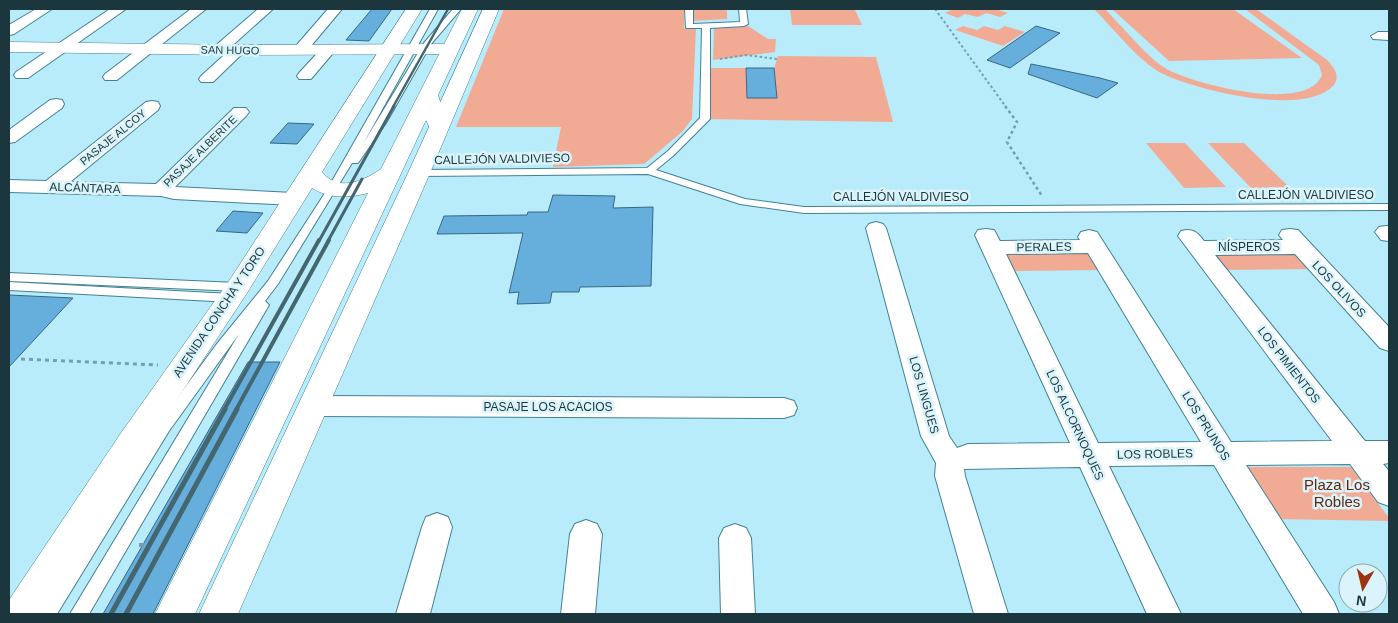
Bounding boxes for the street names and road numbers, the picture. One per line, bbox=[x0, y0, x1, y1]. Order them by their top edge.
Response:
street label: SAN HUGO bbox=[201, 43, 260, 57]
street label: PASAJE ALCOY bbox=[78, 106, 149, 167]
street label: PASAJE ALBERITE bbox=[161, 113, 239, 189]
street label: CALLEJÓN VALDIVIESO bbox=[434, 150, 570, 167]
street label: ALCÁNTARA bbox=[49, 179, 121, 196]
street label: CALLEJÓN VALDIVIESO bbox=[1238, 187, 1374, 202]
street label: CALLEJÓN VALDIVIESO bbox=[833, 189, 969, 204]
street label: NÍSPEROS bbox=[1218, 239, 1280, 254]
street label: PERALES bbox=[1016, 240, 1072, 254]
street label: AVENIDA CONCHA Y TORO bbox=[170, 244, 268, 380]
street label: LOS OLIVOS bbox=[1309, 258, 1369, 320]
street label: LOS PIMIENTOS bbox=[1255, 324, 1323, 406]
street label: LOS LINGUES bbox=[906, 355, 942, 435]
street label: LOS ALCORNOQUES bbox=[1043, 368, 1107, 482]
street label: LOS PRUNOS bbox=[1179, 389, 1233, 463]
street label: PASAJE LOS ACACIOS bbox=[483, 400, 613, 414]
street label: LOS ROBLES bbox=[1117, 446, 1193, 462]

